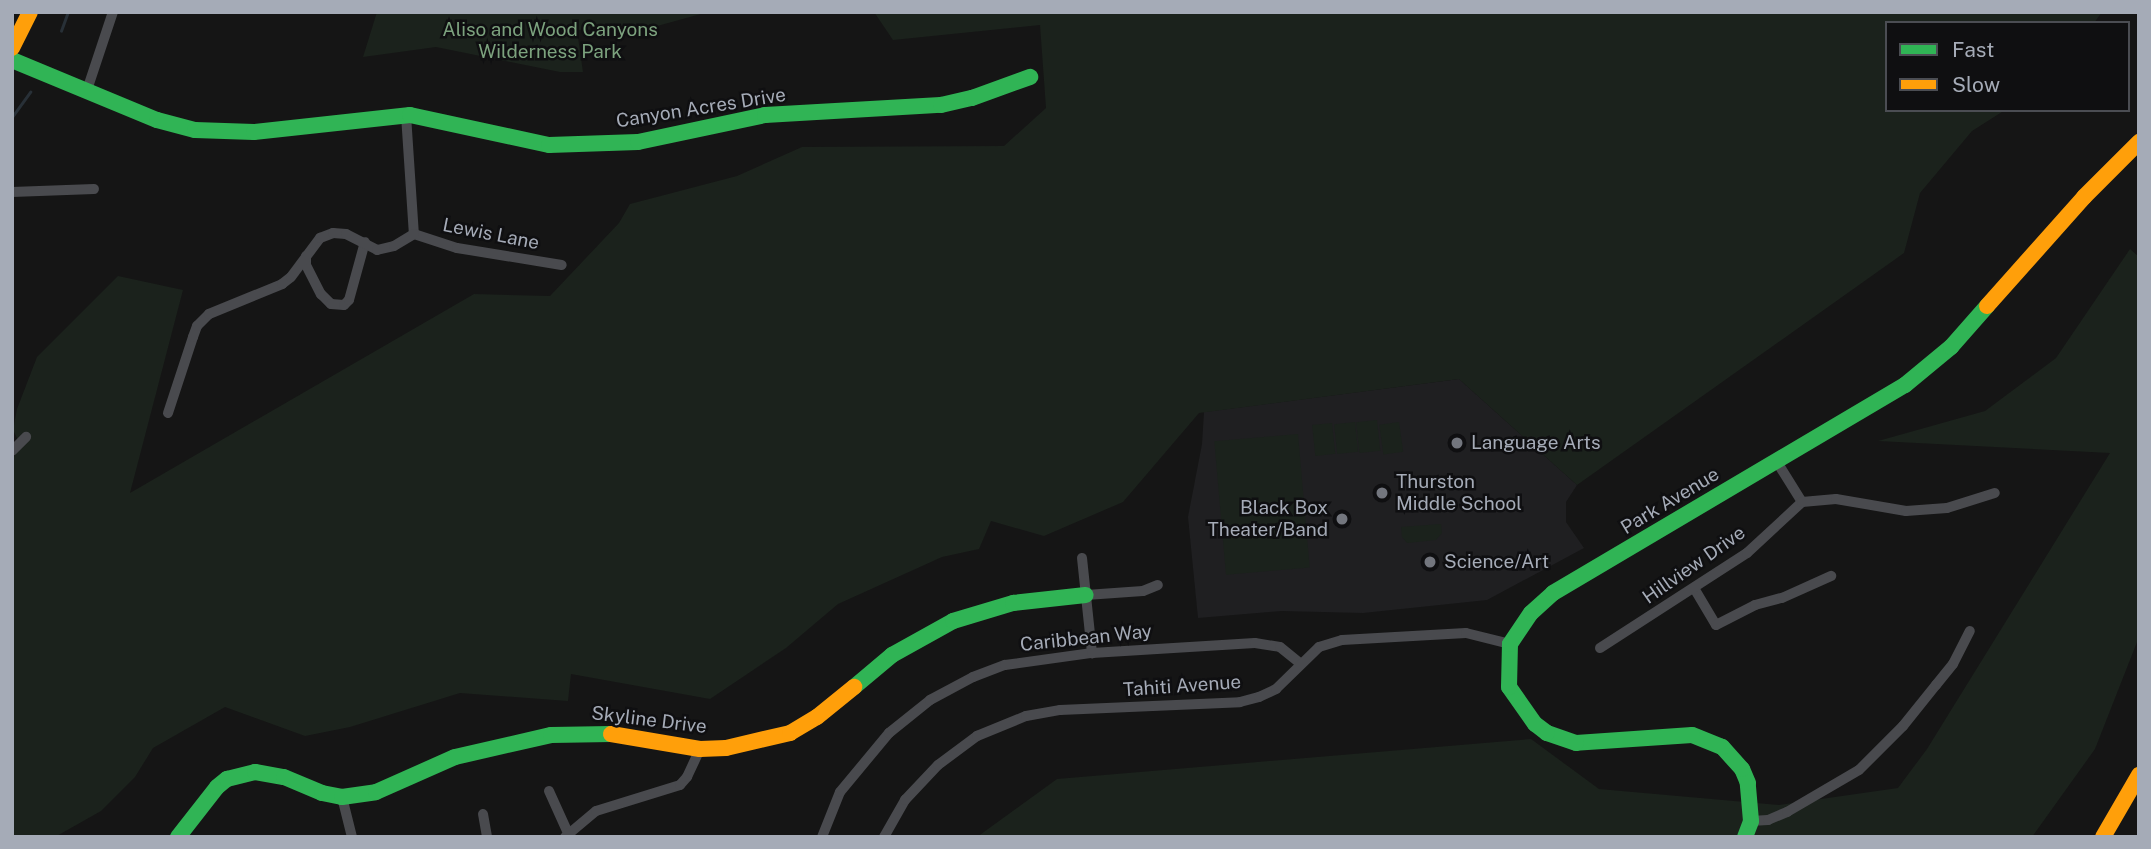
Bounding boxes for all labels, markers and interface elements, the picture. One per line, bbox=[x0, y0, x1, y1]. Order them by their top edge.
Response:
park label: Aliso and Wood Canyons Wilderness Park bbox=[442, 19, 658, 63]
legend bbox=[1885, 21, 2130, 112]
text: Fast bbox=[1952, 37, 1994, 62]
text: Slow bbox=[1952, 72, 2000, 97]
street label: Canyon Acres Drive bbox=[615, 83, 787, 133]
street label: Lewis Lane bbox=[441, 213, 541, 255]
place label: Language Arts bbox=[1471, 432, 1601, 454]
marker: Language Arts bbox=[1449, 435, 1465, 451]
street label: Park Avenue bbox=[1617, 463, 1723, 539]
place label: Thurston Middle School bbox=[1396, 471, 1522, 515]
marker: Thurston Middle School bbox=[1374, 485, 1390, 501]
place label: Black Box Theater/Band bbox=[1208, 497, 1328, 541]
marker: Black Box Theater/Band bbox=[1334, 511, 1350, 527]
street label: Hillview Drive bbox=[1638, 521, 1750, 609]
place label: Science/Art bbox=[1444, 551, 1549, 573]
marker: Science/Art bbox=[1422, 554, 1438, 570]
street label: Caribbean Way bbox=[1019, 620, 1153, 656]
street label: Tahiti Avenue bbox=[1122, 671, 1242, 701]
street label: Skyline Drive bbox=[590, 702, 708, 738]

